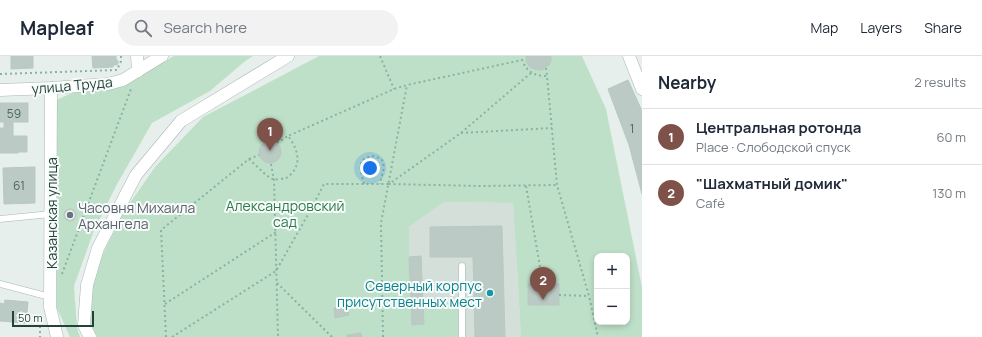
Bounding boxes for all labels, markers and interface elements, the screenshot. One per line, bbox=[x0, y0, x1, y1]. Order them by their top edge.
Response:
search box bbox=[118, 10, 398, 46]
text: Mapleaf bbox=[20, 15, 94, 41]
icon: search bbox=[132, 17, 154, 39]
text: Search here bbox=[164, 17, 247, 38]
text: Map bbox=[810, 18, 838, 37]
text: Layers bbox=[860, 18, 902, 37]
text: Share bbox=[924, 18, 962, 37]
text: Nearby bbox=[658, 71, 716, 94]
street label: улица Труда bbox=[31, 72, 113, 98]
text: 2 results bbox=[914, 73, 966, 91]
house number: 59 bbox=[7, 105, 21, 122]
text: Центральная ротонда bbox=[696, 117, 862, 138]
pin: 1 bbox=[257, 118, 283, 151]
house number: 1 bbox=[630, 120, 634, 137]
text: 1 bbox=[668, 128, 674, 146]
text: 60 m bbox=[936, 128, 966, 146]
text: Place · Слободской спуск bbox=[696, 138, 850, 156]
street label: Казанская улица bbox=[42, 157, 61, 269]
your location bbox=[360, 158, 380, 178]
text: "Шахматный домик" bbox=[696, 173, 848, 194]
house number: 61 bbox=[13, 177, 25, 194]
text: 2 bbox=[667, 184, 675, 202]
text: 130 m bbox=[932, 184, 966, 202]
text: Café bbox=[696, 194, 725, 212]
park label: Александровский сад bbox=[226, 196, 344, 231]
place label: Часовня Михаила Архангела bbox=[78, 198, 195, 233]
marker: Часовня Михаила Архангела bbox=[65, 210, 75, 220]
map controls bbox=[594, 253, 630, 325]
button: + bbox=[594, 253, 630, 289]
pin: 2 bbox=[530, 267, 556, 300]
place label: Северный корпус присутственных мест bbox=[337, 276, 482, 311]
marker: Северный корпус присутственных мест bbox=[485, 288, 495, 298]
button: − bbox=[594, 289, 630, 325]
scale bar bbox=[12, 309, 94, 328]
text: 50 m bbox=[18, 310, 43, 325]

